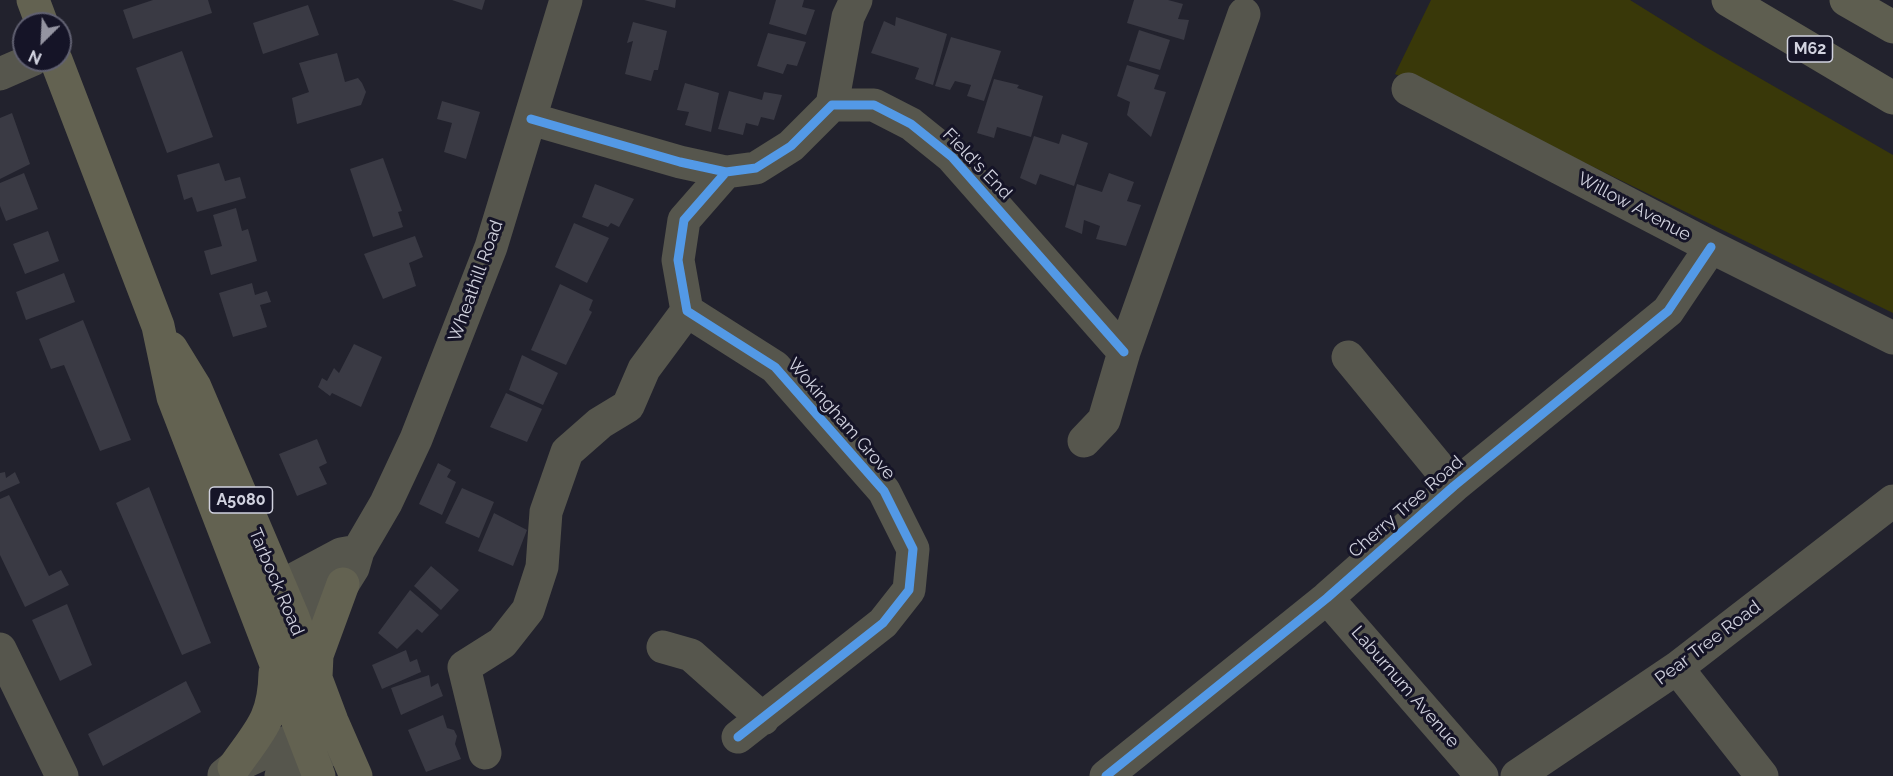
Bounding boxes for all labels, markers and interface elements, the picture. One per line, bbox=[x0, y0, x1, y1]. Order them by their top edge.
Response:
north arrow bbox=[12, 12, 72, 72]
road number: M62 bbox=[1788, 36, 1832, 62]
text: N bbox=[26, 46, 45, 68]
street label: Field's End bbox=[938, 124, 1016, 204]
street label: Willow Avenue bbox=[1574, 168, 1694, 246]
street label: Wheathill Road bbox=[444, 217, 508, 345]
street label: Wokingham Grove bbox=[782, 354, 900, 484]
street label: Cherry Tree Road bbox=[1344, 451, 1468, 563]
road number: A5080 bbox=[210, 487, 272, 513]
street label: Tarbock Road bbox=[244, 525, 308, 639]
street label: Pear Tree Road bbox=[1651, 596, 1765, 690]
street label: Laburnum Avenue bbox=[1346, 622, 1464, 752]

